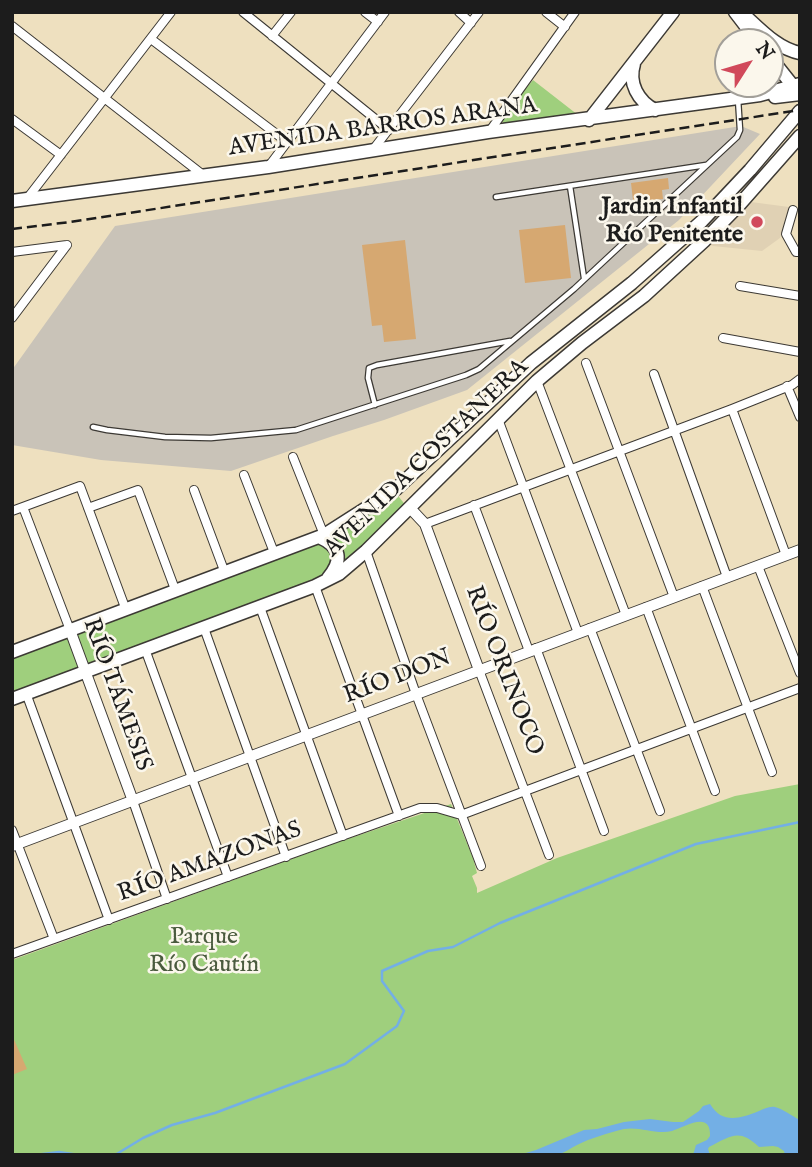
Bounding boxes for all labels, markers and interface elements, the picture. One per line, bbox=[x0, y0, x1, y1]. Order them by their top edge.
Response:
north arrow bbox=[714, 28, 784, 98]
text: N bbox=[750, 38, 779, 65]
street label: AVENIDA BARROS ARANA bbox=[227, 92, 539, 164]
place label: Jardin Infantil Río Penitente bbox=[601, 194, 743, 250]
marker: Jardin Infantil Río Penitente bbox=[749, 214, 765, 230]
street label: AVENIDA COSTANERA bbox=[319, 354, 535, 564]
street label: RÍO ORINOCO bbox=[458, 582, 548, 760]
street label: RÍO TÁMESIS bbox=[75, 615, 157, 775]
street label: RÍO DON bbox=[340, 644, 456, 712]
street label: RÍO AMAZONAS bbox=[114, 816, 306, 910]
park label: Parque Río Cautín bbox=[149, 924, 259, 980]

